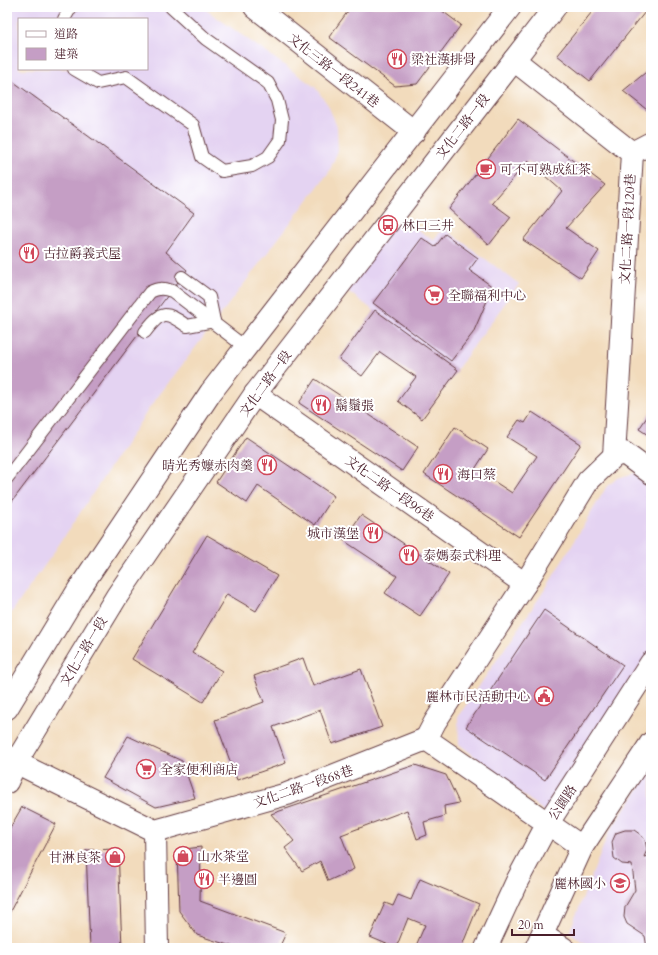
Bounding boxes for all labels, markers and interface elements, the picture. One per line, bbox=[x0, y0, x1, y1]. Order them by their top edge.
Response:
legend bbox=[18, 18, 148, 70]
text: 道路 bbox=[54, 26, 78, 42]
street label: 文化三路一段241巷 bbox=[284, 30, 383, 112]
text: 建築 bbox=[54, 46, 78, 62]
restaurant icon: 梁社漢排骨 bbox=[386, 48, 408, 70]
place label: 梁社漢排骨 bbox=[411, 51, 476, 69]
street label: 文化二路一段 bbox=[432, 90, 494, 163]
cafe icon: 可不可熟成紅茶 bbox=[475, 158, 497, 180]
place label: 可不可熟成紅茶 bbox=[500, 161, 591, 179]
street label: 文化二路一段120巷 bbox=[616, 173, 640, 285]
bus stop icon: 林口三井 bbox=[377, 214, 399, 236]
place label: 林口三井 bbox=[402, 217, 454, 235]
restaurant icon: 古拉爵義式屋 bbox=[18, 242, 40, 264]
place label: 古拉爵義式屋 bbox=[43, 245, 121, 263]
supermarket icon: 全聯福利中心 bbox=[423, 284, 445, 306]
place label: 全聯福利中心 bbox=[448, 287, 526, 305]
street label: 文化二路一段 bbox=[236, 347, 296, 420]
restaurant icon: 鬍鬚張 bbox=[310, 394, 332, 416]
place label: 鬍鬚張 bbox=[335, 397, 374, 415]
street label: 文化二路一段96巷 bbox=[342, 452, 437, 526]
restaurant icon: 晴光秀嬤赤肉羹 bbox=[256, 454, 278, 476]
place label: 晴光秀嬤赤肉羹 bbox=[162, 457, 253, 475]
restaurant icon: 海口蔡 bbox=[432, 463, 454, 485]
place label: 海口蔡 bbox=[457, 466, 496, 484]
restaurant icon: 城市漢堡 bbox=[362, 522, 384, 544]
place label: 城市漢堡 bbox=[307, 525, 359, 543]
restaurant icon: 泰媽泰式料理 bbox=[398, 544, 420, 566]
place label: 泰媽泰式料理 bbox=[423, 547, 501, 565]
street label: 文化二路一段 bbox=[56, 613, 112, 690]
public building icon: 麗林市民活動中心 bbox=[533, 685, 555, 707]
place label: 麗林市民活動中心 bbox=[426, 688, 530, 706]
supermarket icon: 全家便利商店 bbox=[135, 758, 157, 780]
place label: 全家便利商店 bbox=[160, 761, 238, 779]
street label: 文化二路一段68巷 bbox=[251, 761, 356, 812]
street label: 公園路 bbox=[544, 781, 581, 824]
shop icon: 山水茶堂 bbox=[172, 845, 194, 867]
shop icon: 甘淋良茶 bbox=[104, 846, 126, 868]
place label: 山水茶堂 bbox=[197, 848, 249, 866]
place label: 甘淋良茶 bbox=[49, 849, 101, 867]
restaurant icon: 半邊圓 bbox=[193, 868, 215, 890]
place label: 半邊圓 bbox=[218, 871, 257, 889]
school or university icon: 麗林國小 bbox=[609, 872, 631, 894]
place label: 麗林國小 bbox=[554, 875, 606, 893]
scale bar bbox=[512, 911, 574, 937]
text: 20 m bbox=[518, 917, 545, 933]

